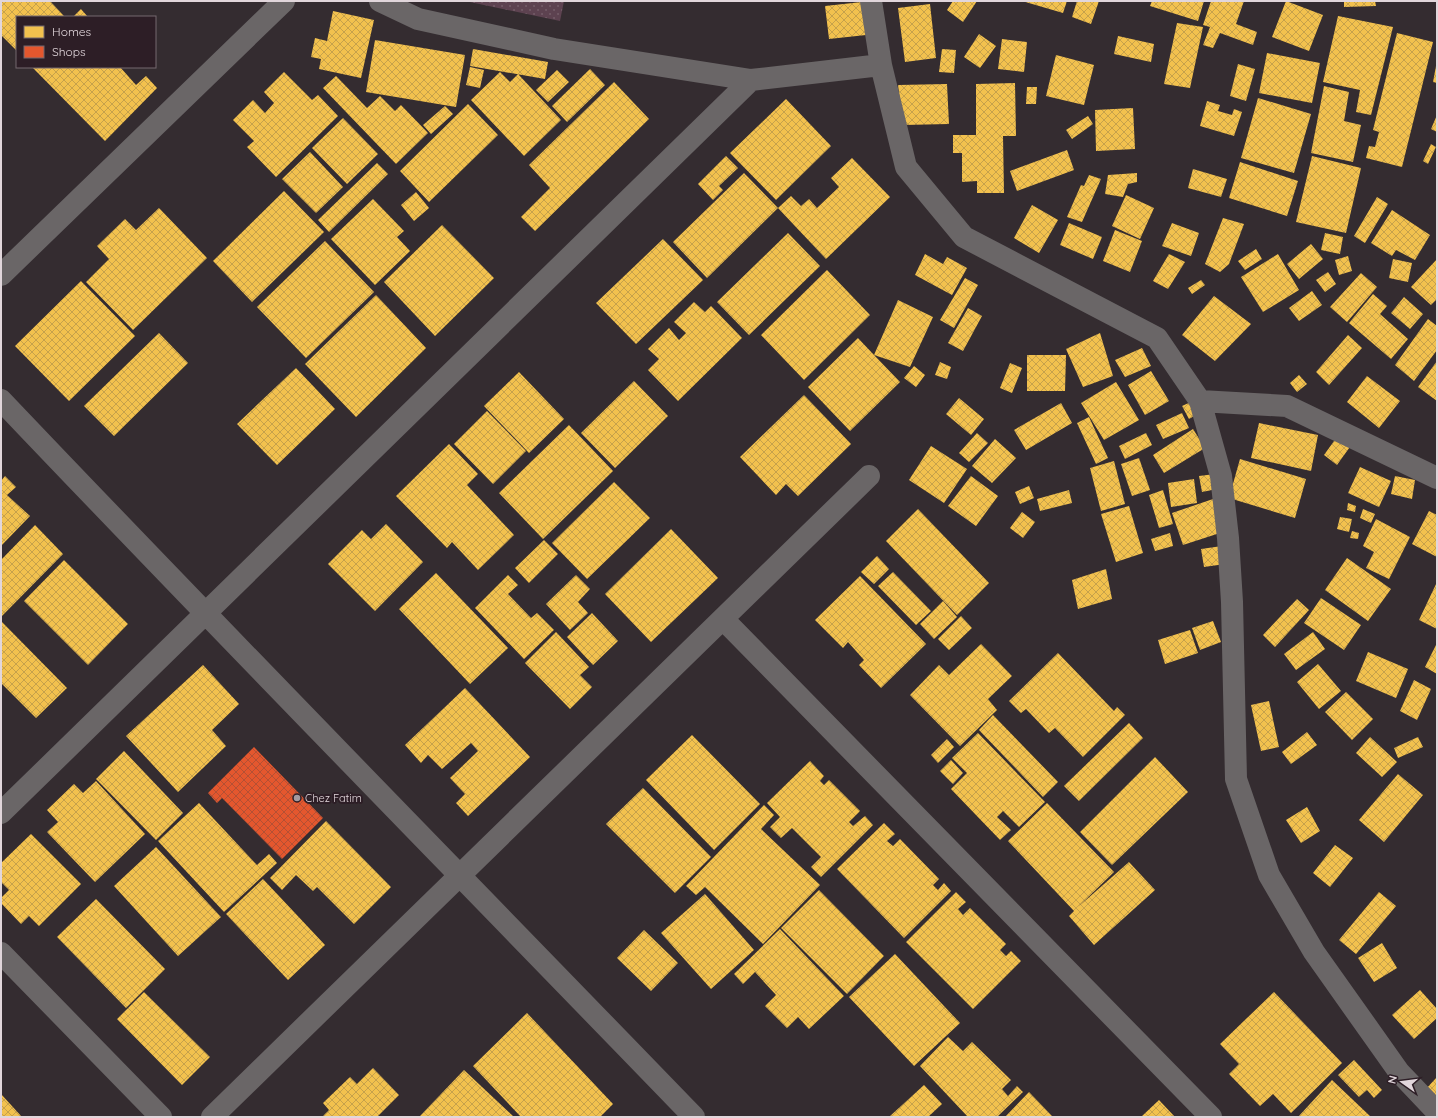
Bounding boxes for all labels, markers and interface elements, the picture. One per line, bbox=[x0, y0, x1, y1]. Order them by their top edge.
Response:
legend bbox=[16, 16, 156, 68]
text: Homes bbox=[52, 24, 92, 39]
text: Shops bbox=[52, 44, 86, 59]
place label: Chez Fatim bbox=[305, 791, 362, 805]
marker: Chez Fatim bbox=[292, 793, 302, 803]
north arrow bbox=[1382, 1062, 1422, 1102]
text: N bbox=[1385, 1074, 1400, 1085]

